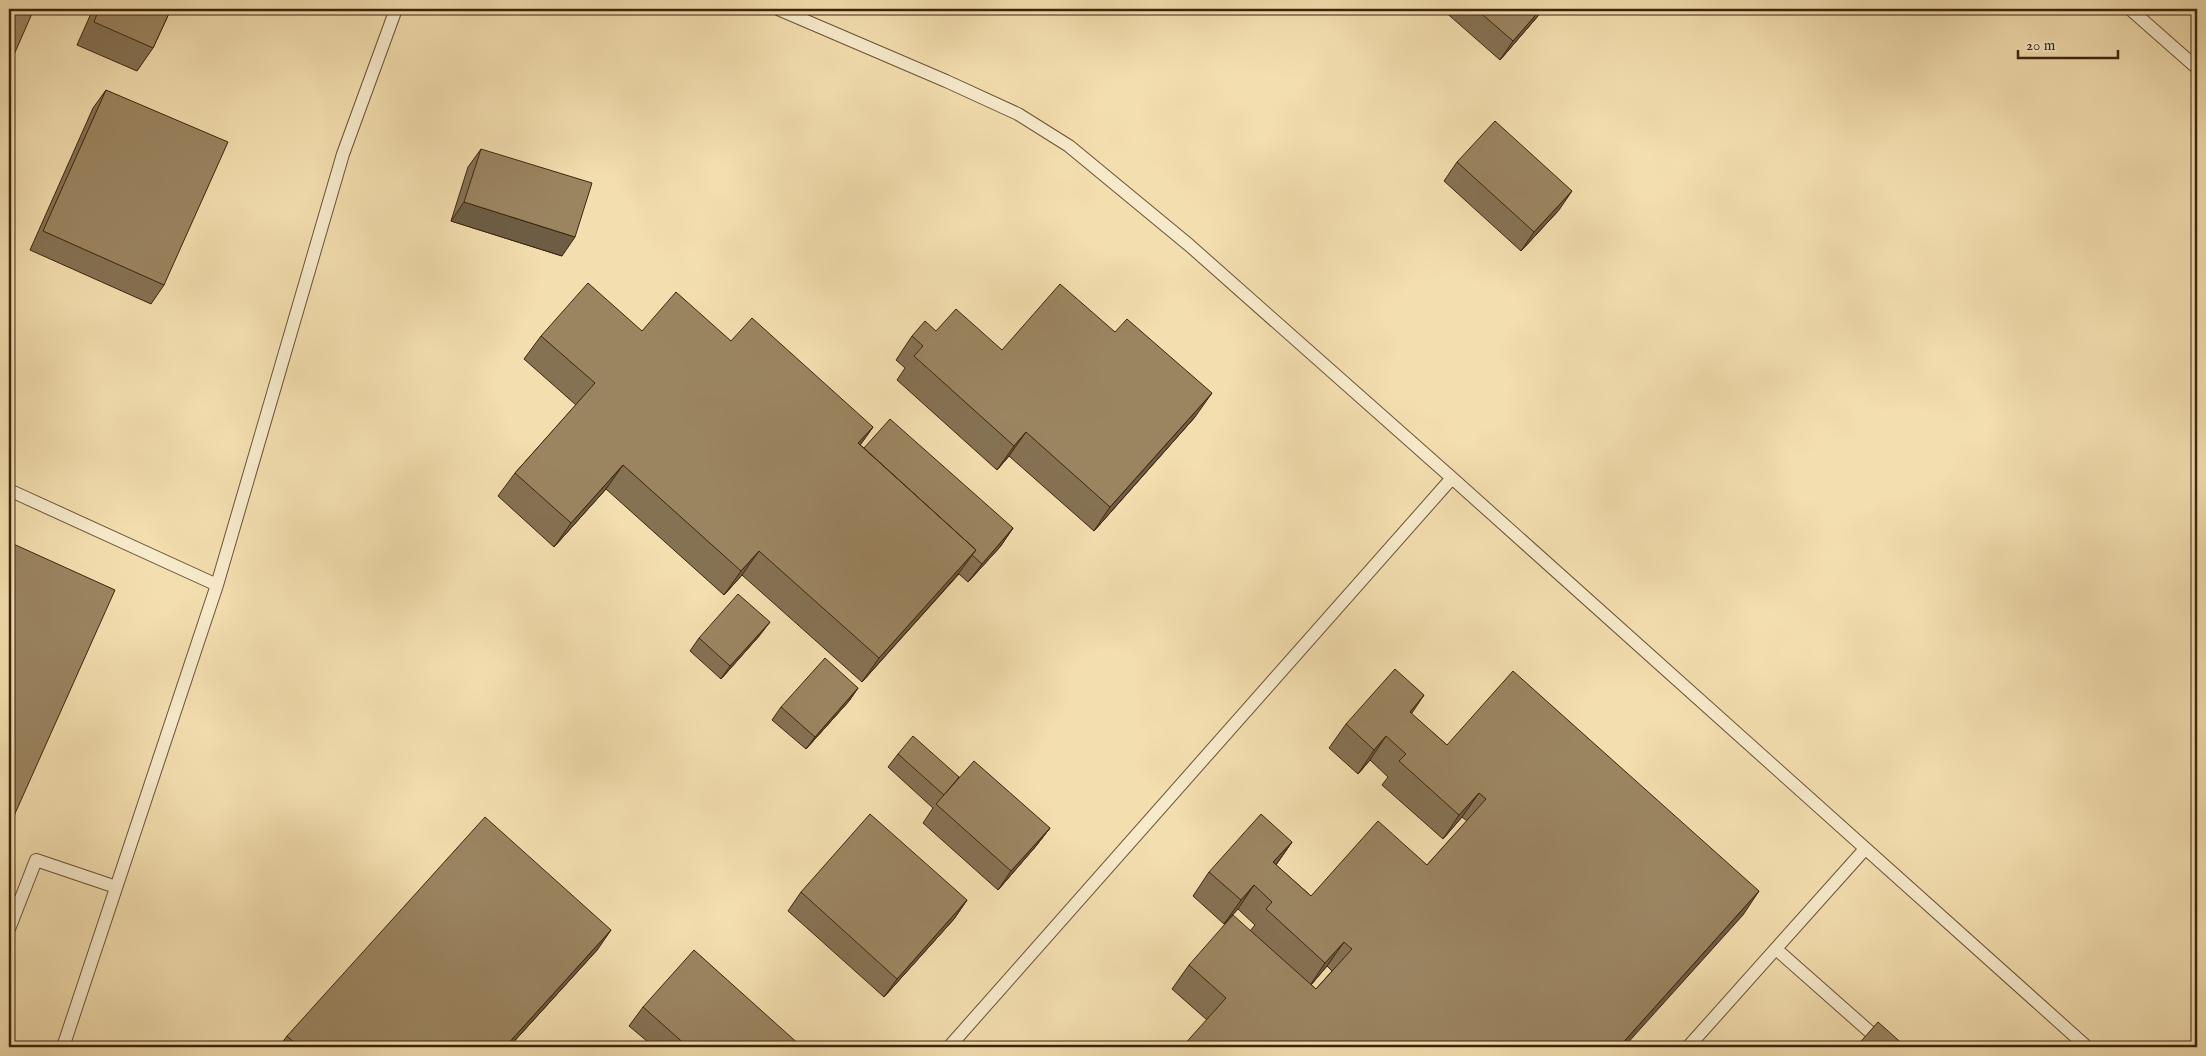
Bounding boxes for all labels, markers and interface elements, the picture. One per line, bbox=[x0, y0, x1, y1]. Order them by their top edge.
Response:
scale bar bbox=[2018, 28, 2118, 60]
text: 20 m bbox=[2026, 36, 2056, 55]

